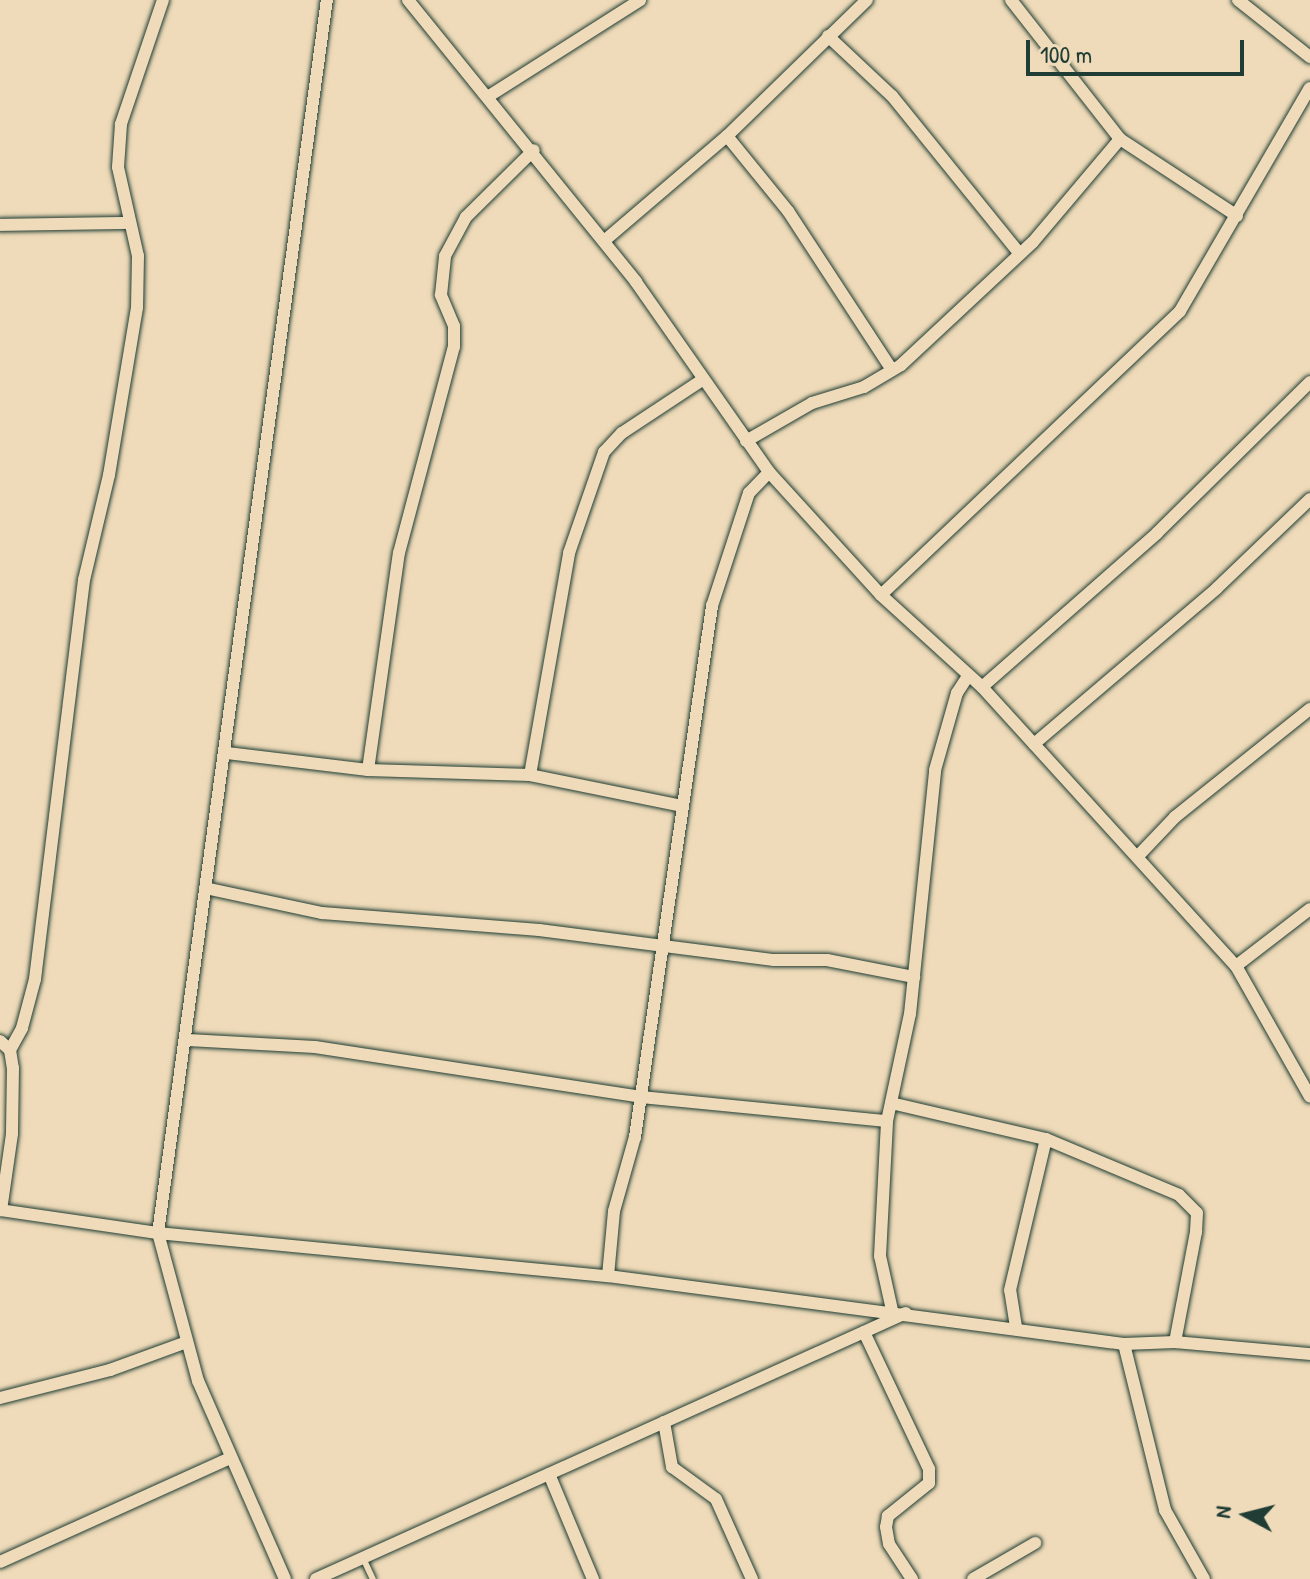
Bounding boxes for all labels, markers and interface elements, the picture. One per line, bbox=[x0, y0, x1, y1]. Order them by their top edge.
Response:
scale bar bbox=[1030, 24, 1248, 74]
text: 100 m bbox=[1040, 38, 1092, 70]
north arrow bbox=[1206, 1475, 1286, 1555]
text: N bbox=[1207, 1504, 1238, 1520]

